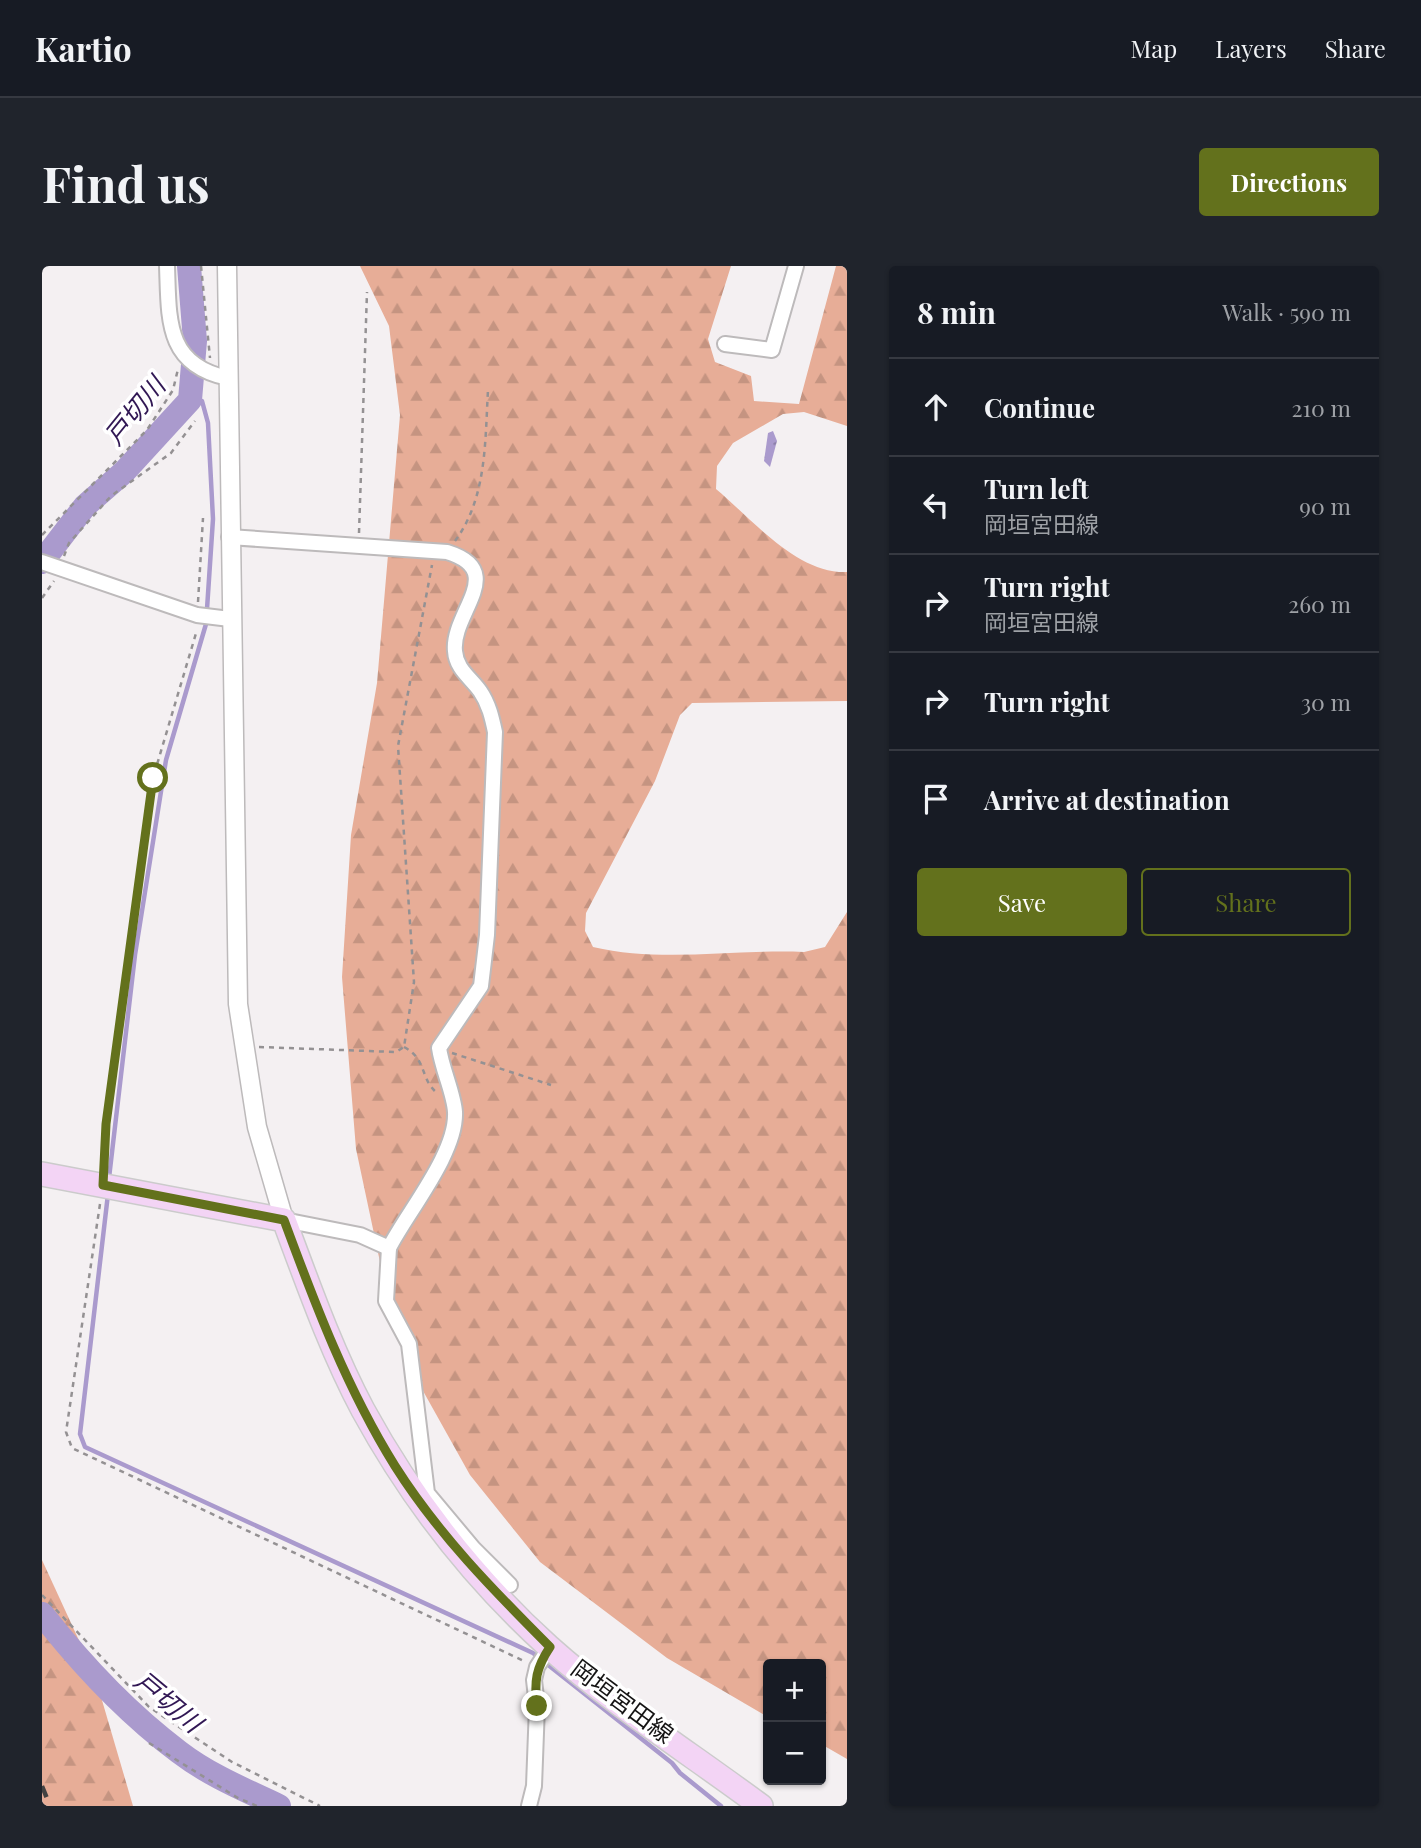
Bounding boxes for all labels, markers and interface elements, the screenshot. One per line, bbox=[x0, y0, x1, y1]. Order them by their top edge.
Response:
text: Kartio bbox=[35, 26, 132, 70]
text: Map bbox=[1131, 32, 1177, 64]
text: Layers bbox=[1215, 32, 1287, 64]
text: Share bbox=[1325, 32, 1386, 64]
button: Directions bbox=[1199, 148, 1379, 216]
text: Find us bbox=[42, 150, 210, 215]
text: 8 min bbox=[917, 292, 996, 332]
text: Walk · 590 m bbox=[1222, 296, 1351, 327]
water label: 戸切川 bbox=[96, 366, 174, 451]
icon: ahead bbox=[917, 388, 955, 426]
text: Continue bbox=[984, 390, 1095, 425]
text: 210 m bbox=[1292, 392, 1351, 423]
text: Turn left bbox=[984, 471, 1089, 506]
icon: left bbox=[917, 486, 955, 524]
text: 90 m bbox=[1299, 490, 1351, 521]
text: 岡垣宮田線 bbox=[984, 508, 1099, 539]
text: Turn right bbox=[984, 569, 1110, 604]
icon: right bbox=[917, 584, 955, 622]
text: 260 m bbox=[1288, 588, 1351, 619]
text: 岡垣宮田線 bbox=[984, 606, 1099, 637]
icon: right bbox=[917, 682, 955, 720]
text: Turn right bbox=[984, 684, 1110, 719]
text: 30 m bbox=[1301, 686, 1351, 717]
route start bbox=[137, 762, 168, 793]
icon: arrive bbox=[917, 780, 955, 818]
text: Arrive at destination bbox=[984, 782, 1230, 817]
button: Save bbox=[917, 868, 1127, 936]
button: Share bbox=[1141, 868, 1351, 936]
street label: 岡垣宮田線 bbox=[566, 1652, 681, 1749]
map controls bbox=[763, 1659, 826, 1785]
button: + bbox=[763, 1659, 826, 1722]
water label: 戸切川 bbox=[128, 1662, 212, 1741]
route end bbox=[521, 1690, 552, 1721]
button: − bbox=[763, 1722, 826, 1785]

